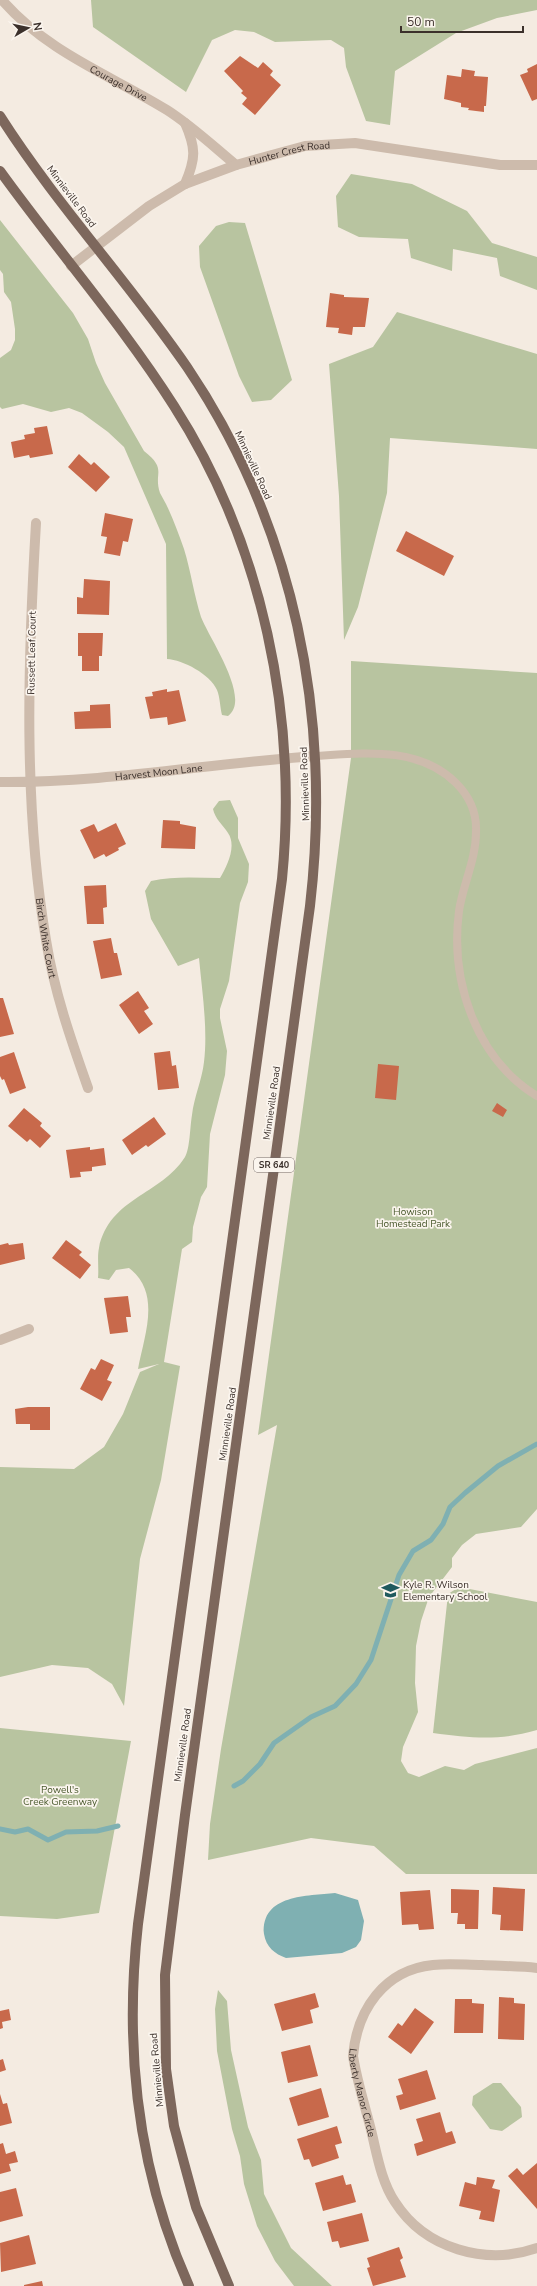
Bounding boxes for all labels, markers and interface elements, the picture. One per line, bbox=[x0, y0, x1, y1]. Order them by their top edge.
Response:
north arrow bbox=[8, 8, 48, 48]
scale bar bbox=[401, 8, 523, 34]
text: 50 m bbox=[407, 14, 435, 30]
text: N bbox=[29, 21, 45, 32]
street label: Courage Drive bbox=[87, 62, 150, 105]
street label: Hunter Crest Road bbox=[247, 138, 331, 169]
street label: Minnieville Road bbox=[43, 163, 99, 231]
street label: Minnieville Road bbox=[231, 429, 275, 502]
street label: Russett Leaf Court bbox=[24, 611, 40, 695]
street label: Minnieville Road bbox=[297, 746, 313, 821]
street label: Harvest Moon Lane bbox=[114, 761, 203, 784]
street label: Birch White Court bbox=[32, 897, 59, 980]
street label: Minnieville Road bbox=[260, 1065, 284, 1141]
road number: SR 640 bbox=[254, 1158, 294, 1172]
park label: Howison Homestead Park bbox=[376, 1205, 451, 1231]
street label: Minnieville Road bbox=[216, 1386, 240, 1462]
place label: Kyle R. Wilson Elementary School bbox=[403, 1578, 488, 1604]
school or university icon: Kyle R. Wilson Elementary School bbox=[380, 1580, 400, 1600]
street label: Minnieville Road bbox=[171, 1707, 195, 1783]
park label: Powell's Creek Greenway bbox=[23, 1783, 98, 1809]
street label: Minnieville Road bbox=[147, 2032, 167, 2108]
street label: Liberty Manor Circle bbox=[345, 2047, 378, 2139]

